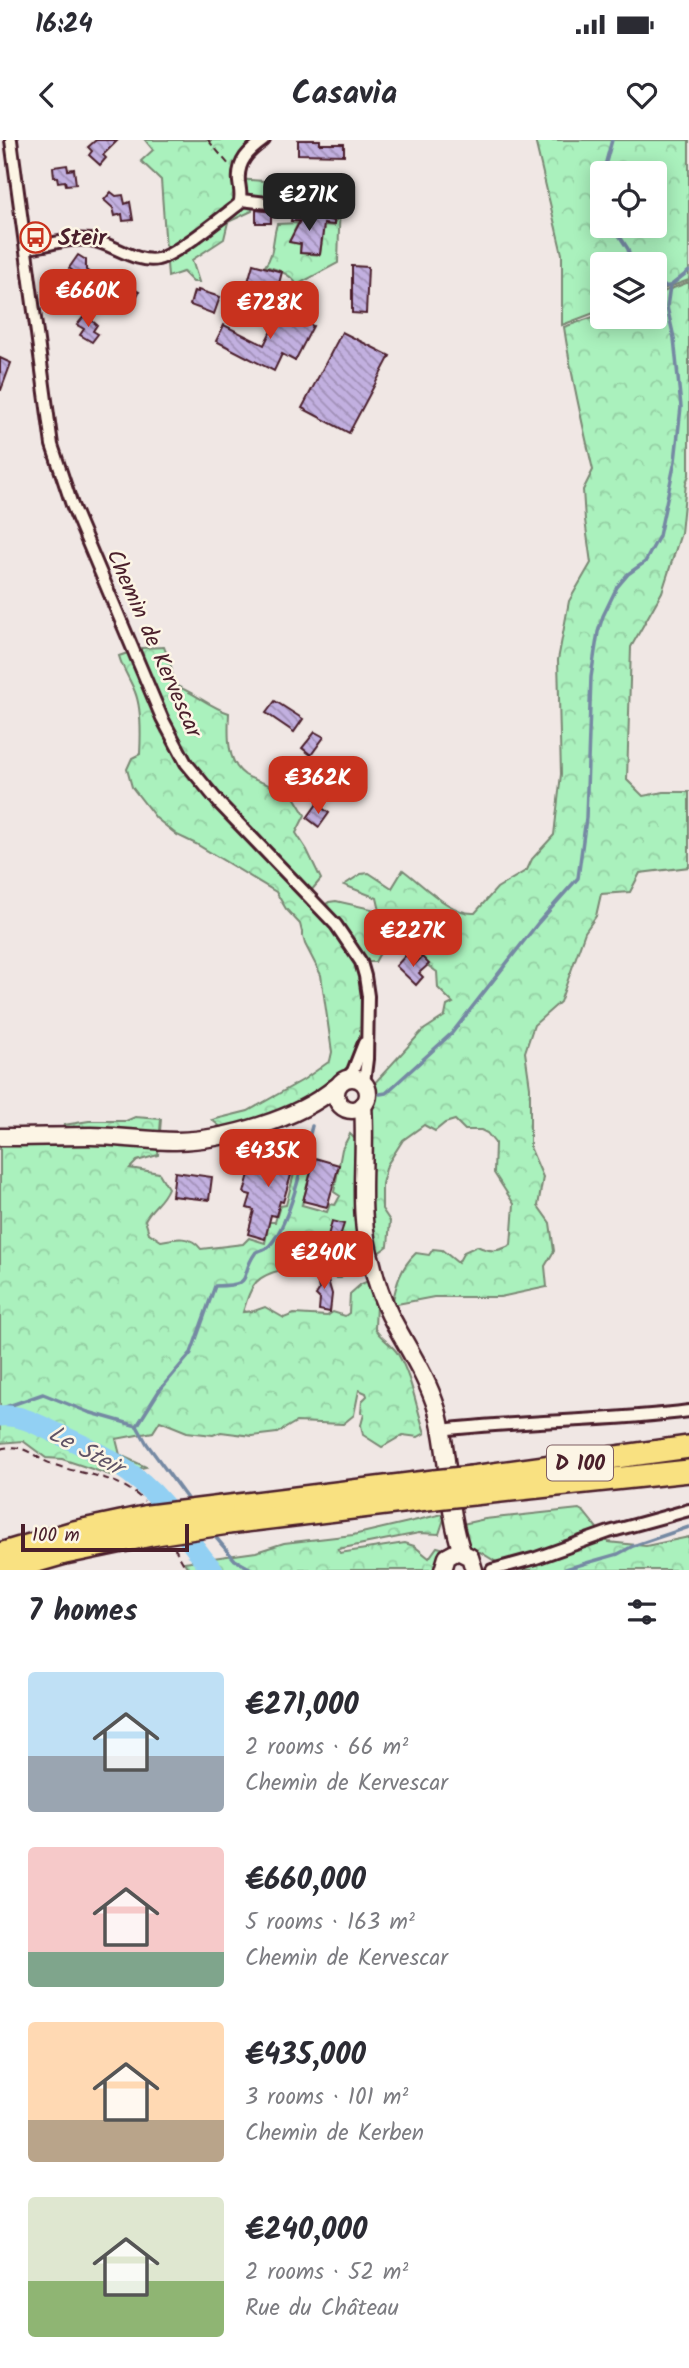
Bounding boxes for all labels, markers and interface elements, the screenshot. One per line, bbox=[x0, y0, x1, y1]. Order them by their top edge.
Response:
text: 16:24 bbox=[35, 4, 93, 46]
text: Casavia bbox=[292, 69, 397, 120]
icon: back bbox=[28, 76, 66, 114]
icon: heart bbox=[623, 76, 661, 114]
map controls bbox=[590, 161, 667, 329]
button: locate bbox=[590, 161, 667, 238]
pin: €271K bbox=[260, 174, 358, 233]
text: €271K bbox=[279, 178, 339, 214]
bus stop icon: Steir bbox=[18, 220, 52, 254]
place label: Steir bbox=[58, 221, 108, 257]
button: layers bbox=[590, 252, 667, 329]
pin: €660K bbox=[39, 270, 137, 329]
text: €660K bbox=[55, 274, 121, 310]
pin: €728K bbox=[221, 282, 319, 341]
text: €728K bbox=[237, 286, 303, 322]
street label: Chemin de Kervescar bbox=[95, 544, 211, 745]
pin: €362K bbox=[269, 756, 367, 816]
text: €362K bbox=[285, 761, 351, 797]
pin: €227K bbox=[364, 910, 462, 969]
text: €227K bbox=[380, 914, 446, 950]
pin: €435K bbox=[219, 1130, 317, 1189]
text: €435K bbox=[235, 1134, 301, 1170]
pin: €240K bbox=[275, 1232, 373, 1291]
text: €240K bbox=[291, 1236, 357, 1272]
water label: Le Steir bbox=[41, 1415, 134, 1490]
road number: D 100 bbox=[547, 1446, 613, 1480]
scale bar bbox=[21, 1521, 189, 1553]
text: 100 m bbox=[32, 1521, 80, 1551]
text: 7 homes bbox=[28, 1588, 138, 1636]
icon: filters bbox=[623, 1593, 661, 1631]
text: €271,000 bbox=[245, 1682, 359, 1730]
icon: home bbox=[84, 1700, 168, 1784]
text: 2 rooms · 66 m² bbox=[245, 1730, 408, 1766]
text: Chemin de Kervescar bbox=[245, 1766, 448, 1802]
text: €660,000 bbox=[245, 1857, 366, 1905]
icon: home bbox=[84, 1875, 168, 1959]
text: 5 rooms · 163 m² bbox=[245, 1905, 415, 1941]
text: Chemin de Kervescar bbox=[245, 1941, 448, 1977]
text: €435,000 bbox=[245, 2032, 366, 2080]
icon: home bbox=[84, 2050, 168, 2134]
text: 3 rooms · 101 m² bbox=[245, 2080, 408, 2116]
text: Chemin de Kerben bbox=[245, 2116, 424, 2152]
text: €240,000 bbox=[245, 2207, 367, 2255]
icon: home bbox=[84, 2225, 168, 2309]
text: 2 rooms · 52 m² bbox=[245, 2255, 408, 2291]
text: Rue du Château bbox=[245, 2291, 399, 2327]

